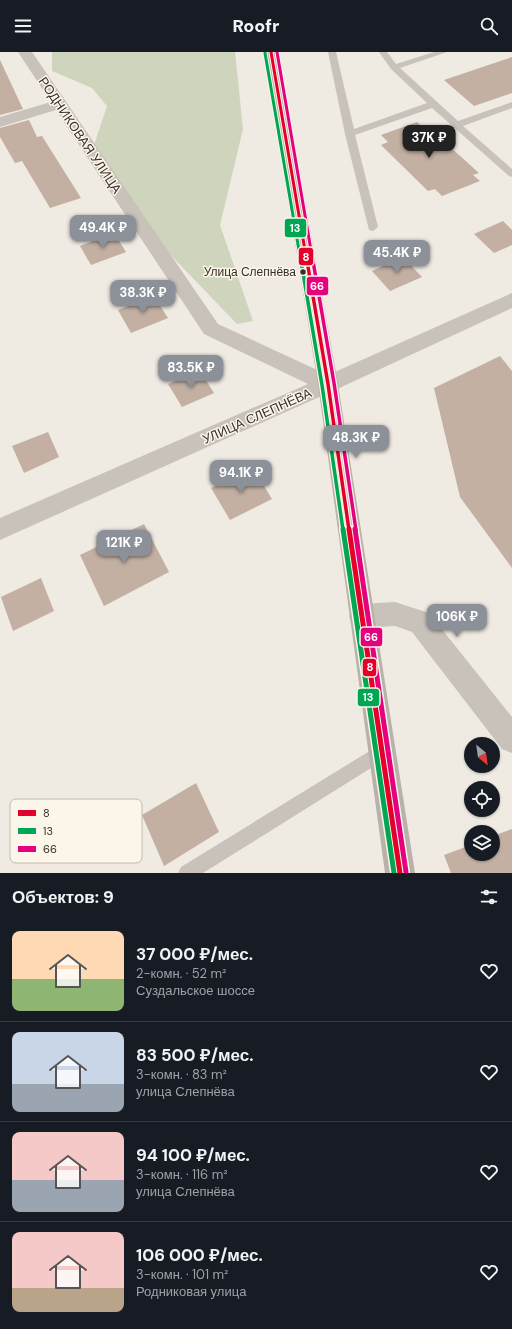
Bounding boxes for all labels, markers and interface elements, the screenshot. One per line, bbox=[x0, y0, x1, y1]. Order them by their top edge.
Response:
text: Roofr bbox=[232, 14, 280, 38]
icon: menu bbox=[12, 15, 34, 37]
icon: search bbox=[478, 15, 500, 37]
street label: РОДНИКОВАЯ УЛИЦА bbox=[35, 73, 126, 197]
pin: 37K ₽ bbox=[401, 125, 457, 159]
text: 37K ₽ bbox=[412, 129, 446, 146]
pin: 49.4K ₽ bbox=[66, 215, 140, 249]
line badge: 13 bbox=[284, 218, 307, 238]
text: 49.4K ₽ bbox=[79, 219, 127, 236]
text: 13 bbox=[290, 221, 300, 235]
pin: 45.4K ₽ bbox=[360, 240, 434, 274]
text: 45.4K ₽ bbox=[373, 244, 421, 261]
line badge: 8 bbox=[298, 247, 314, 266]
text: 8 bbox=[303, 250, 310, 264]
place label: Улица Слепнёва bbox=[204, 264, 296, 280]
marker: Улица Слепнёва bbox=[298, 267, 308, 277]
line badge: 66 bbox=[306, 276, 329, 296]
text: 66 bbox=[310, 279, 324, 293]
pin: 38.3K ₽ bbox=[106, 280, 180, 314]
text: 38.3K ₽ bbox=[119, 284, 167, 301]
pin: 83.5K ₽ bbox=[154, 355, 228, 389]
text: 83.5K ₽ bbox=[167, 359, 215, 376]
street label: УЛИЦА СЛЕПНЁВА bbox=[200, 384, 315, 448]
pin: 48.3K ₽ bbox=[319, 425, 393, 459]
text: 48.3K ₽ bbox=[332, 429, 380, 446]
pin: 94.1K ₽ bbox=[204, 460, 278, 494]
text: 94.1K ₽ bbox=[219, 464, 263, 481]
pin: 121K ₽ bbox=[91, 530, 157, 564]
text: 121K ₽ bbox=[105, 534, 143, 551]
pin: 106K ₽ bbox=[424, 604, 490, 638]
text: 106K ₽ bbox=[436, 608, 478, 625]
line badge: 66 bbox=[360, 627, 383, 647]
text: 66 bbox=[364, 630, 378, 644]
line badge: 8 bbox=[362, 658, 377, 677]
text: 8 bbox=[367, 660, 374, 674]
line badge: 13 bbox=[357, 688, 380, 707]
text: 13 bbox=[363, 690, 373, 704]
north arrow bbox=[464, 737, 500, 773]
map controls bbox=[464, 737, 500, 861]
button: locate bbox=[464, 781, 500, 817]
legend bbox=[10, 799, 142, 863]
text: 8 bbox=[43, 806, 50, 820]
text: 13 bbox=[43, 824, 53, 838]
button: layers bbox=[464, 825, 500, 861]
text: 66 bbox=[43, 842, 57, 856]
text: Объектов: 9 bbox=[12, 886, 114, 908]
icon: filters bbox=[478, 886, 500, 908]
text: 37 000 ₽/мес. bbox=[136, 943, 253, 965]
icon: home bbox=[44, 947, 92, 995]
icon: heart bbox=[478, 960, 500, 982]
text: 2-комн. · 52 m² bbox=[136, 965, 226, 982]
text: Суздальское шоссе bbox=[136, 982, 255, 999]
text: 83 500 ₽/мес. bbox=[136, 1044, 253, 1066]
icon: home bbox=[44, 1048, 92, 1096]
icon: heart bbox=[478, 1061, 500, 1083]
text: 3-комн. · 83 m² bbox=[136, 1066, 227, 1083]
text: улица Слепнёва bbox=[136, 1083, 235, 1100]
text: 94 100 ₽/мес. bbox=[136, 1144, 250, 1166]
icon: home bbox=[44, 1148, 92, 1196]
icon: heart bbox=[478, 1161, 500, 1183]
text: 3-комн. · 116 m² bbox=[136, 1166, 228, 1183]
text: улица Слепнёва bbox=[136, 1183, 235, 1200]
text: 106 000 ₽/мес. bbox=[136, 1244, 263, 1266]
icon: home bbox=[44, 1248, 92, 1296]
icon: heart bbox=[478, 1261, 500, 1283]
text: 3-комн. · 101 m² bbox=[136, 1266, 228, 1283]
text: Родниковая улица bbox=[136, 1283, 246, 1300]

